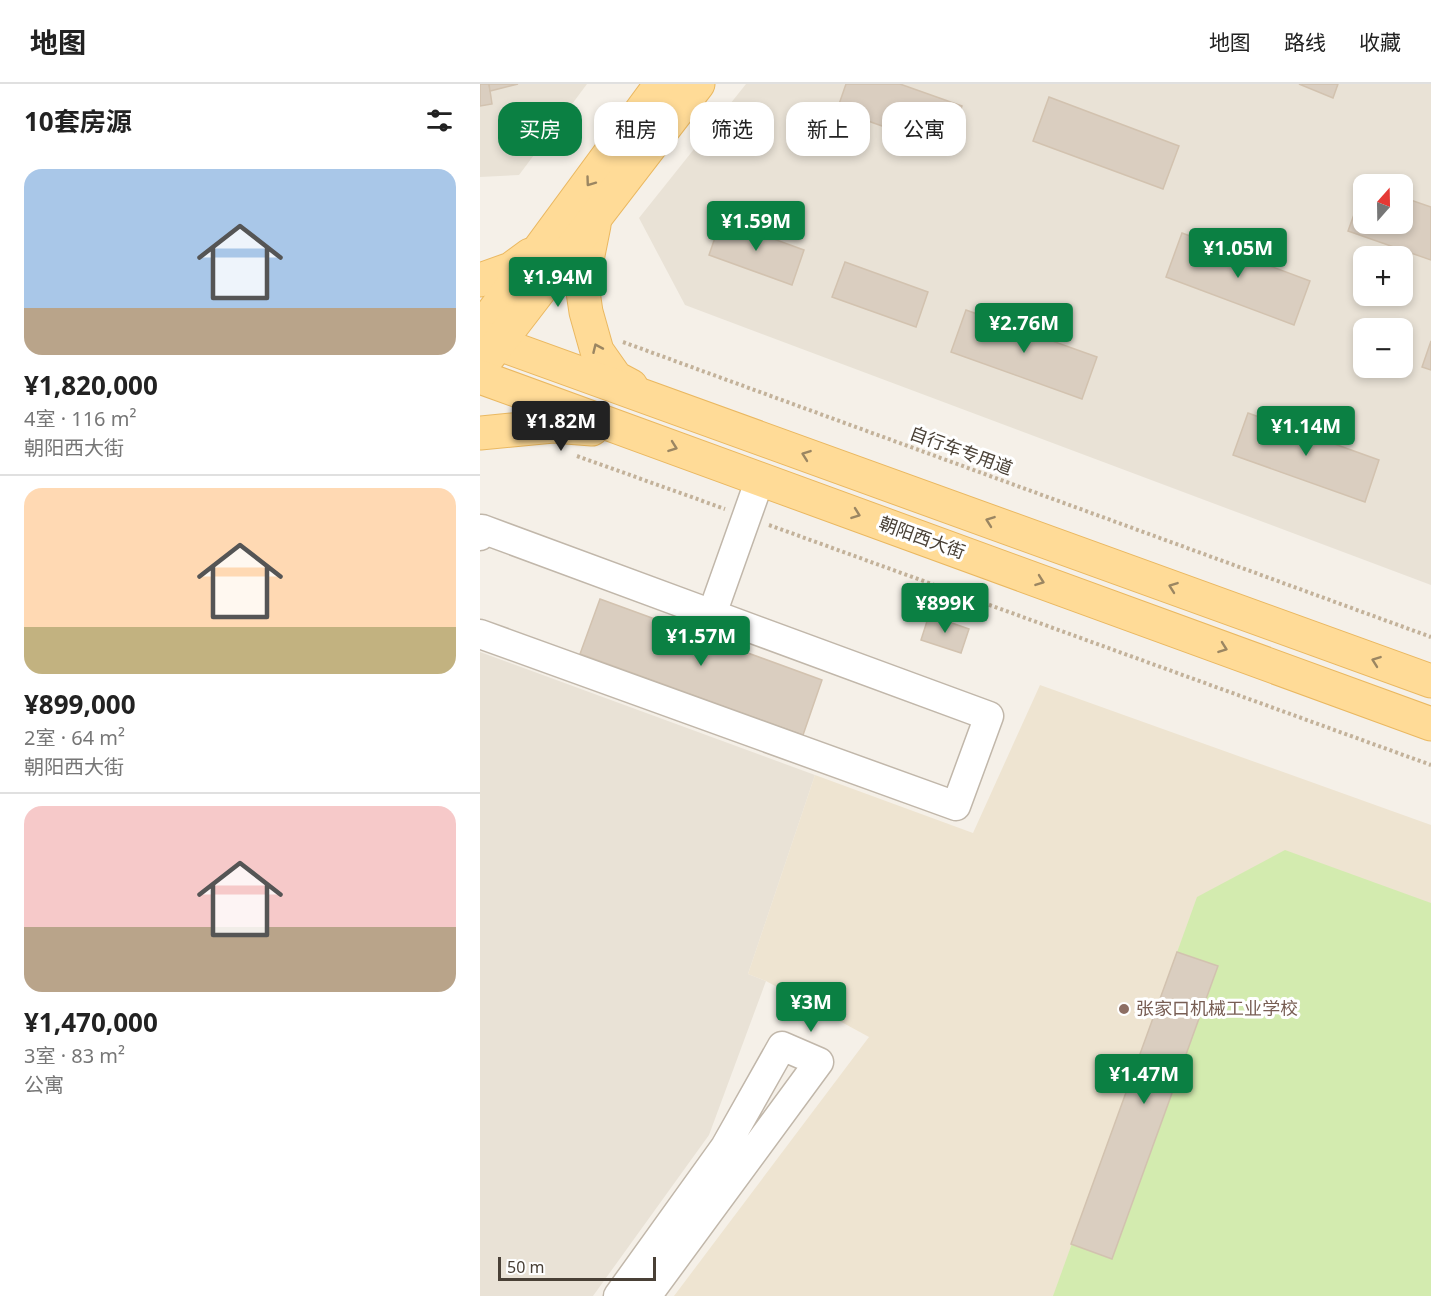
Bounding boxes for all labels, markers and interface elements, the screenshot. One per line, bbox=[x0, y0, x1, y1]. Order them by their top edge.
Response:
text: 地图 bbox=[30, 23, 86, 61]
text: 地图 bbox=[1209, 28, 1251, 56]
text: 路线 bbox=[1284, 28, 1326, 56]
text: 收藏 bbox=[1359, 28, 1401, 56]
chip: 买房 bbox=[498, 102, 582, 156]
chip: 租房 bbox=[594, 102, 678, 156]
chip: 筛选 bbox=[690, 102, 774, 156]
chip: 新上 bbox=[786, 102, 870, 156]
chip: 公寓 bbox=[882, 102, 966, 156]
text: 10套房源 bbox=[24, 103, 132, 139]
icon: filters bbox=[423, 104, 456, 137]
north arrow bbox=[1353, 174, 1413, 234]
map controls bbox=[1353, 174, 1413, 378]
one-way arrow bbox=[586, 176, 597, 187]
pin: ¥1.59M bbox=[707, 201, 805, 252]
text: ¥1.59M bbox=[721, 207, 791, 234]
icon: home bbox=[186, 208, 294, 316]
pin: ¥1.05M bbox=[1189, 228, 1287, 279]
text: ¥1.05M bbox=[1203, 234, 1273, 261]
button: + bbox=[1353, 246, 1413, 306]
pin: ¥1.94M bbox=[509, 257, 607, 308]
text: ¥1.94M bbox=[523, 263, 593, 290]
pin: ¥2.76M bbox=[975, 303, 1073, 354]
text: ¥2.76M bbox=[989, 309, 1059, 336]
button: − bbox=[1353, 318, 1413, 378]
one-way arrow bbox=[592, 344, 604, 355]
text: ¥1,820,000 bbox=[24, 367, 158, 403]
pin: ¥1.82M bbox=[512, 401, 610, 452]
text: 4室 · 116 m² bbox=[24, 405, 136, 432]
pin: ¥1.14M bbox=[1257, 406, 1355, 457]
text: ¥1.82M bbox=[526, 407, 596, 434]
text: ¥1.14M bbox=[1271, 412, 1341, 439]
street label: 自行车专用道 bbox=[906, 420, 1016, 480]
text: 朝阳西大街 bbox=[24, 434, 124, 461]
one-way arrow bbox=[667, 440, 678, 453]
one-way arrow bbox=[801, 450, 812, 462]
one-way arrow bbox=[850, 507, 861, 519]
street label: 朝阳西大街 bbox=[876, 510, 969, 564]
one-way arrow bbox=[985, 516, 995, 529]
icon: home bbox=[186, 527, 294, 635]
one-way arrow bbox=[1034, 573, 1044, 586]
one-way arrow bbox=[1168, 582, 1179, 595]
pin: ¥899K bbox=[903, 583, 987, 634]
text: ¥899K bbox=[915, 589, 975, 616]
pin: ¥1.57M bbox=[652, 616, 750, 667]
text: ¥1.57M bbox=[666, 622, 736, 649]
one-way arrow bbox=[1217, 640, 1228, 653]
one-way arrow bbox=[1371, 656, 1382, 669]
text: ¥899,000 bbox=[24, 686, 136, 722]
text: 2室 · 64 m² bbox=[24, 724, 125, 751]
text: 朝阳西大街 bbox=[24, 753, 124, 780]
icon: home bbox=[186, 845, 294, 953]
pin: ¥3M bbox=[782, 982, 840, 1033]
text: ¥3M bbox=[790, 988, 832, 1015]
place label: 张家口机械工业学校 bbox=[1136, 996, 1298, 1020]
marker: 张家口机械工业学校 bbox=[1117, 1002, 1131, 1016]
text: ¥1,470,000 bbox=[24, 1004, 158, 1040]
text: 3室 · 83 m² bbox=[24, 1042, 125, 1069]
pin: ¥1.47M bbox=[1095, 1054, 1193, 1105]
text: ¥1.47M bbox=[1109, 1060, 1179, 1087]
text: 公寓 bbox=[24, 1071, 64, 1098]
scale bar bbox=[498, 1254, 656, 1282]
text: 50 m bbox=[507, 1256, 544, 1278]

